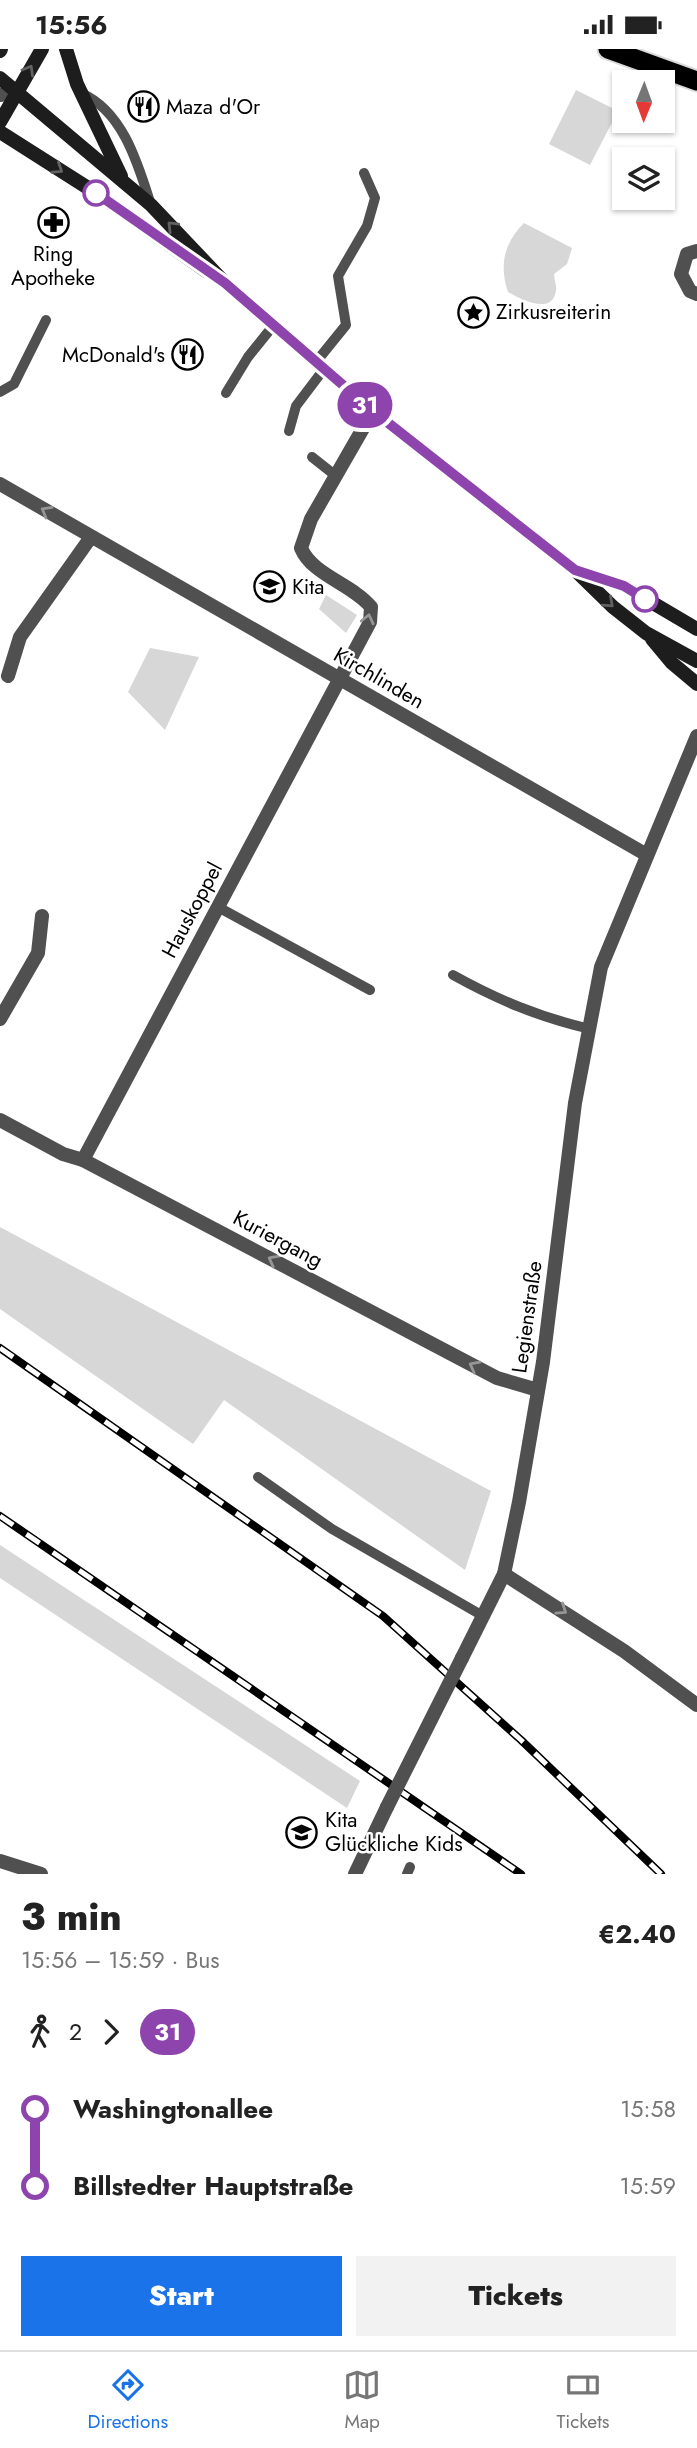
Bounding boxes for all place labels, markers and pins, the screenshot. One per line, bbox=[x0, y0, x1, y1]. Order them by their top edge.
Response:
restaurant icon: Maza d'Or bbox=[126, 90, 160, 124]
place label: Maza d'Or bbox=[166, 92, 261, 122]
unlabelled marker bbox=[83, 180, 109, 206]
pharmacy icon: Ring Apotheke bbox=[36, 205, 70, 239]
place label: Ring Apotheke bbox=[11, 239, 95, 293]
place icon: Zirkusreiterin bbox=[456, 295, 490, 329]
place label: Zirkusreiterin bbox=[496, 297, 611, 327]
restaurant icon: McDonald's bbox=[171, 338, 205, 372]
place label: McDonald's bbox=[62, 340, 165, 370]
school or university icon: Kita bbox=[252, 570, 286, 604]
place label: Kita bbox=[292, 572, 324, 602]
unlabelled marker bbox=[632, 586, 658, 612]
place label: Kita Glückliche Kids bbox=[325, 1805, 463, 1859]
school or university icon: Kita Glückliche Kids bbox=[285, 1815, 319, 1849]

